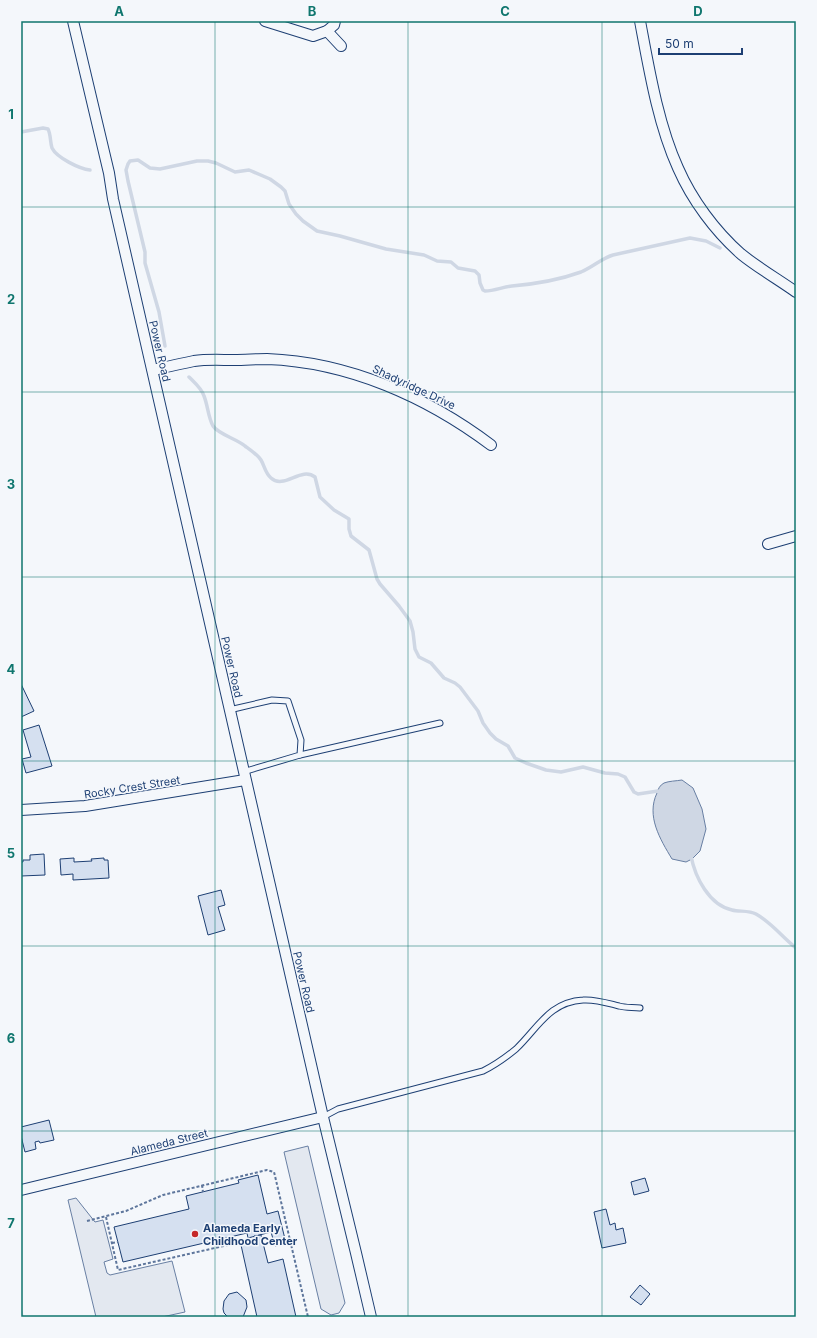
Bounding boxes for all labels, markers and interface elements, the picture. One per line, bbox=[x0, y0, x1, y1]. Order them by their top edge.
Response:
text: A bbox=[114, 3, 124, 19]
text: B bbox=[308, 3, 317, 19]
text: C bbox=[500, 3, 510, 19]
text: D bbox=[693, 3, 703, 19]
scale bar bbox=[659, 30, 742, 56]
text: 50 m bbox=[665, 36, 694, 51]
text: 1 bbox=[8, 106, 14, 122]
text: 2 bbox=[7, 291, 15, 307]
street label: Power Road bbox=[146, 319, 174, 383]
street label: Shadyridge Drive bbox=[370, 362, 458, 412]
text: 3 bbox=[7, 476, 15, 492]
street label: Power Road bbox=[218, 635, 246, 699]
text: 4 bbox=[7, 661, 16, 677]
street label: Rocky Crest Street bbox=[83, 772, 181, 802]
text: 5 bbox=[7, 845, 15, 861]
street label: Power Road bbox=[290, 950, 318, 1014]
text: 6 bbox=[7, 1030, 15, 1046]
street label: Alameda Street bbox=[129, 1125, 210, 1158]
text: 7 bbox=[7, 1215, 15, 1231]
place label: Alameda Early Childhood Center bbox=[203, 1221, 298, 1248]
marker: Alameda Early Childhood Center bbox=[190, 1229, 200, 1239]

